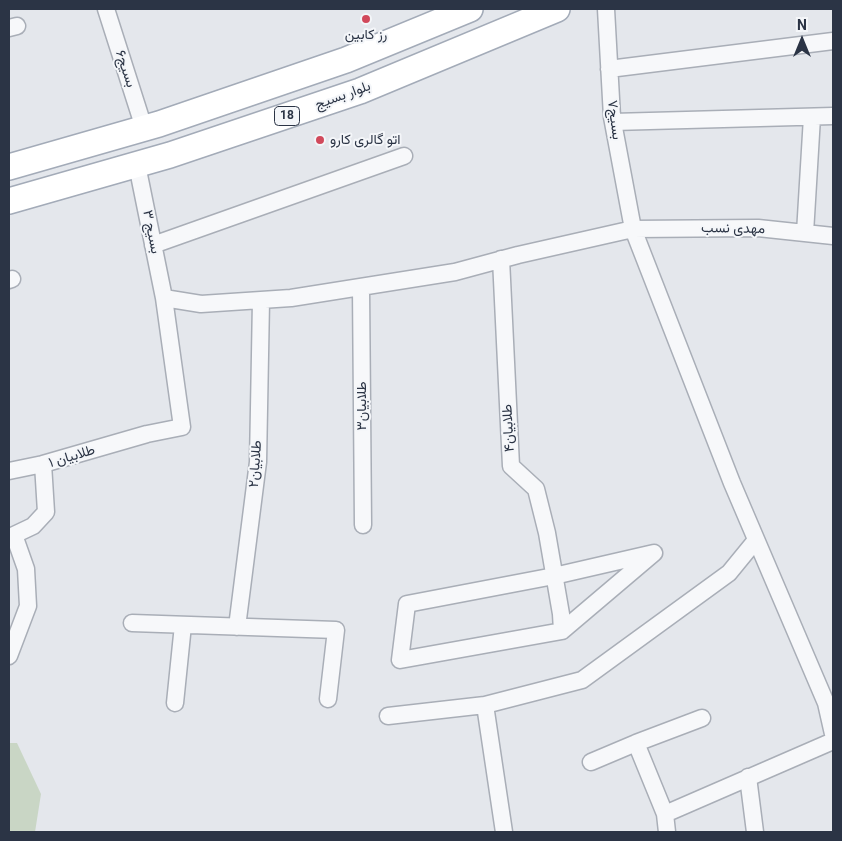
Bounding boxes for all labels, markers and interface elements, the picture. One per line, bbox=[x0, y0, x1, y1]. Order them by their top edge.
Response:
marker: رز کابین bbox=[360, 13, 372, 25]
north arrow bbox=[777, 15, 827, 65]
text: N bbox=[797, 17, 807, 33]
place label: رز کابین bbox=[345, 27, 387, 43]
street label: بسیج۶ bbox=[111, 48, 139, 90]
street label: بلوار بسیج bbox=[313, 78, 373, 114]
street label: بسیج۷ bbox=[603, 99, 625, 141]
road number: 18 bbox=[274, 106, 300, 125]
place label: اتو گالری کارو bbox=[330, 132, 401, 148]
marker: اتو گالری کارو bbox=[314, 134, 326, 146]
street label: بسیج ۳ bbox=[139, 209, 163, 255]
street label: مهدی نسب bbox=[701, 220, 765, 238]
street label: طلابیان۳ bbox=[354, 381, 370, 431]
street label: طلابیان۴ bbox=[499, 404, 519, 452]
street label: طلابیان۲ bbox=[246, 440, 266, 488]
street label: طلابیان ۱ bbox=[47, 442, 97, 472]

